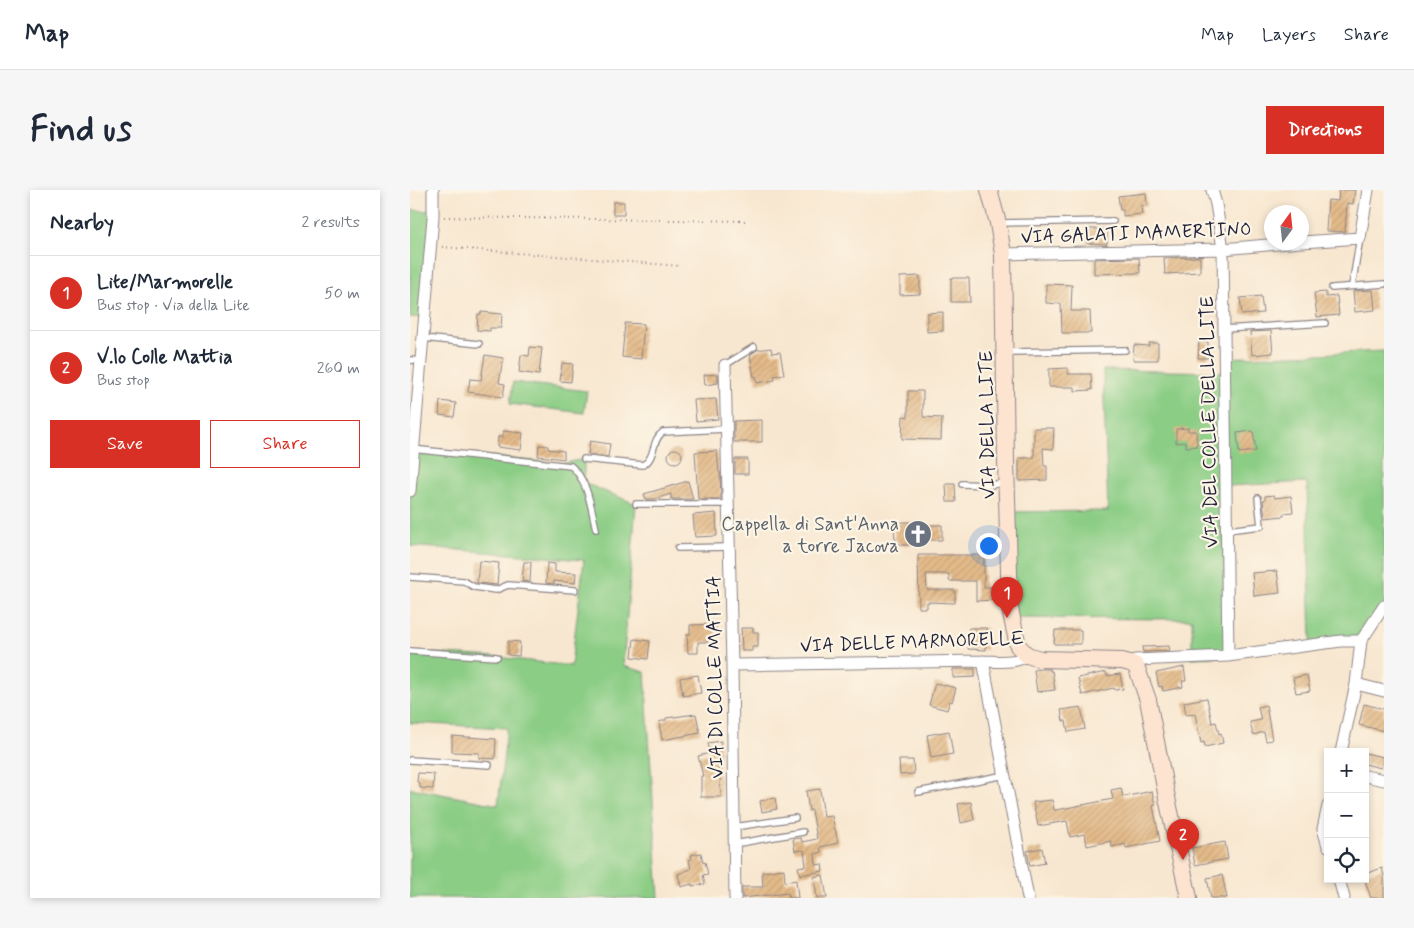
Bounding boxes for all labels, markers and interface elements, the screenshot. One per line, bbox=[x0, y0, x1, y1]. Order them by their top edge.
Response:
text: Map bbox=[25, 19, 69, 50]
text: Map bbox=[1201, 23, 1234, 47]
text: Layers bbox=[1262, 23, 1316, 47]
text: Share bbox=[1344, 23, 1389, 47]
button: Directions bbox=[1266, 106, 1384, 154]
text: Find us bbox=[30, 107, 132, 153]
north arrow bbox=[1264, 205, 1309, 250]
text: Nearby bbox=[50, 209, 114, 237]
text: 2 results bbox=[302, 212, 360, 233]
street label: VIA GALATI MAMERTINO bbox=[1020, 217, 1252, 250]
text: Lite/Marmorelle bbox=[97, 270, 233, 295]
text: 1 bbox=[62, 283, 70, 304]
text: 50 m bbox=[324, 283, 360, 304]
text: Bus stop · Via della Lite bbox=[97, 295, 250, 316]
street label: VIA DEL COLLE DELLA LITE bbox=[1195, 296, 1224, 548]
text: V.lo Colle Mattia bbox=[97, 345, 232, 370]
street label: VIA DELLA LITE bbox=[974, 350, 1001, 499]
text: 2 bbox=[62, 358, 70, 379]
text: 260 m bbox=[317, 358, 360, 379]
text: Bus stop bbox=[97, 370, 150, 391]
button: Save bbox=[50, 420, 200, 468]
button: Share bbox=[210, 420, 360, 468]
place label: Cappella di Sant'Anna a torre Jacova bbox=[721, 512, 899, 559]
church icon: Cappella di Sant'Anna a torre Jacova bbox=[903, 519, 933, 549]
your location bbox=[976, 533, 1002, 559]
street label: VIA DI COLLE MATTIA bbox=[701, 575, 730, 779]
pin: 1 bbox=[991, 577, 1023, 618]
street label: VIA DELLE MARMORELLE bbox=[800, 626, 1024, 659]
map controls bbox=[1324, 748, 1369, 883]
button: + bbox=[1324, 748, 1369, 793]
button: − bbox=[1324, 793, 1369, 838]
pin: 2 bbox=[1167, 819, 1199, 860]
button: locate bbox=[1324, 838, 1369, 883]

